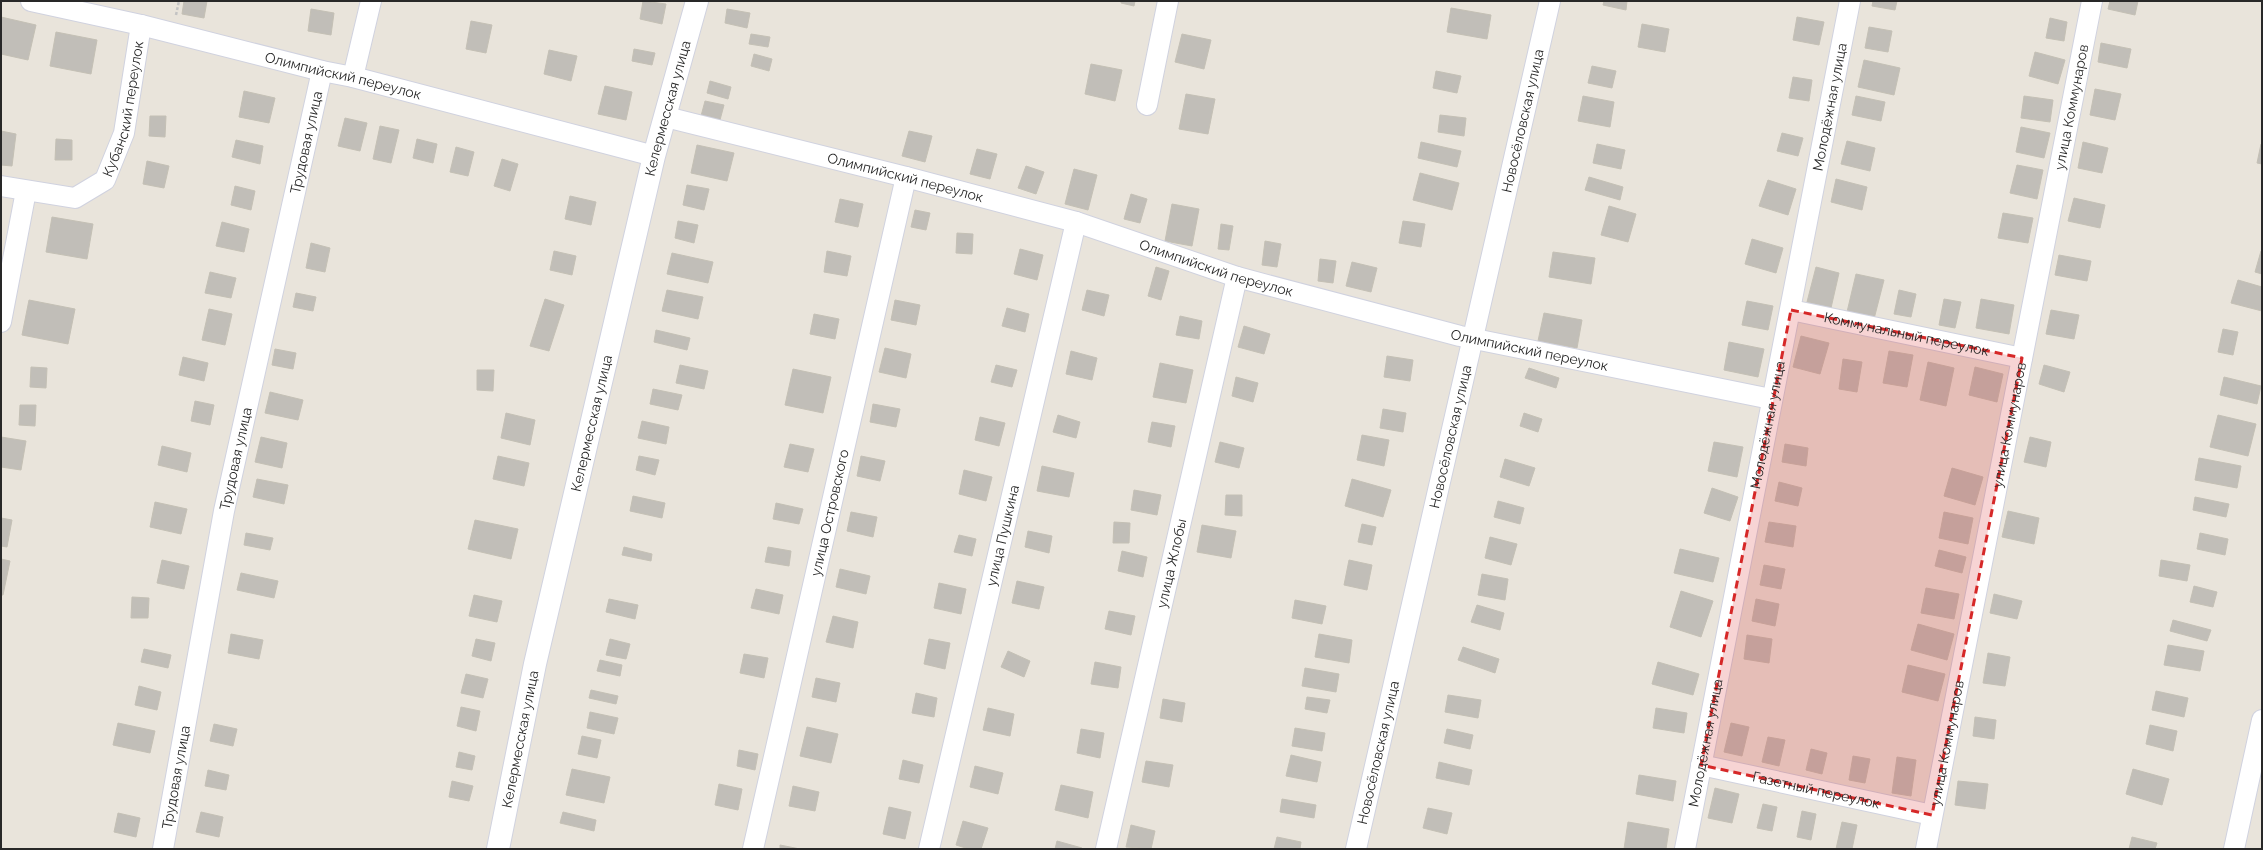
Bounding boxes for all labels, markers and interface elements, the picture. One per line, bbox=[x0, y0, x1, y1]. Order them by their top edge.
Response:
street label: Келермесская улица bbox=[642, 39, 694, 178]
street label: Кубанский переулок bbox=[99, 40, 146, 179]
street label: Молодёжная улица bbox=[1809, 42, 1850, 172]
street label: улица Коммунаров bbox=[2051, 43, 2091, 171]
street label: Новосёловская улица bbox=[1498, 47, 1547, 194]
street label: Олимпийский переулок bbox=[263, 49, 423, 103]
street label: Трудовая улица bbox=[287, 90, 325, 195]
street label: Олимпийский переулок bbox=[826, 150, 985, 205]
street label: Олимпийский переулок bbox=[1137, 236, 1295, 300]
street label: Коммунальный переулок bbox=[1823, 309, 1991, 359]
street label: Олимпийский переулок bbox=[1449, 326, 1610, 374]
street label: Келермесская улица bbox=[568, 353, 615, 493]
street label: Молодёжная улица bbox=[1747, 360, 1788, 490]
street label: улица Коммунаров bbox=[1989, 361, 2029, 489]
street label: Новосёловская улица bbox=[1426, 363, 1474, 510]
street label: Трудовая улица bbox=[216, 406, 255, 512]
street label: улица Островского bbox=[807, 448, 852, 578]
street label: улица Пушкина bbox=[983, 483, 1022, 588]
street label: улица Жлобы bbox=[1153, 517, 1189, 610]
street label: Келермесская улица bbox=[498, 669, 542, 809]
street label: Молодёжная улица bbox=[1685, 677, 1726, 808]
street label: Новосёловская улица bbox=[1354, 679, 1402, 826]
street label: улица Коммунаров bbox=[1927, 679, 1967, 807]
street label: Трудовая улица bbox=[159, 724, 193, 830]
street label: Газетный переулок bbox=[1751, 768, 1881, 812]

